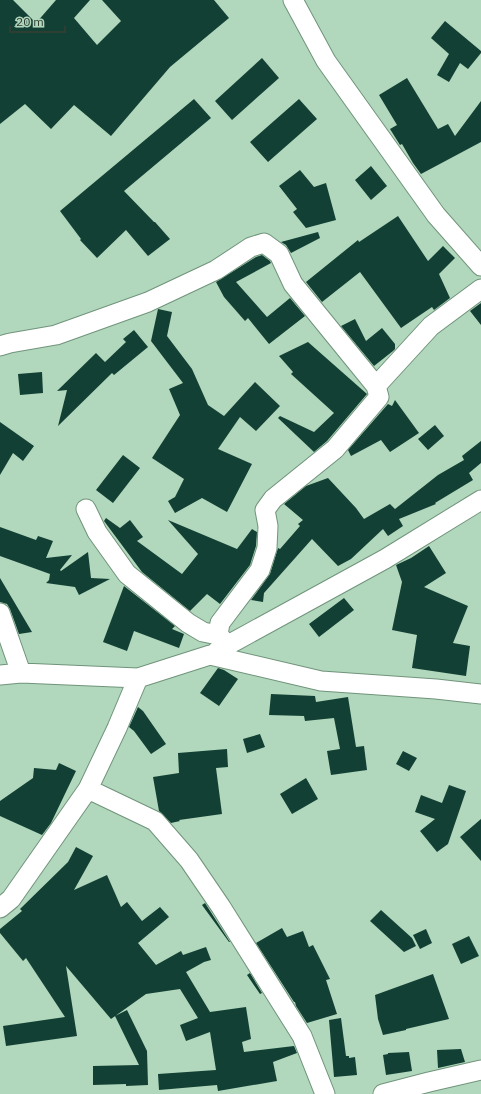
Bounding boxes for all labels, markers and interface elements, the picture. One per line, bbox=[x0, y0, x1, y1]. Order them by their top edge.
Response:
scale bar bbox=[10, 8, 65, 34]
text: 20 m bbox=[16, 14, 44, 29]

